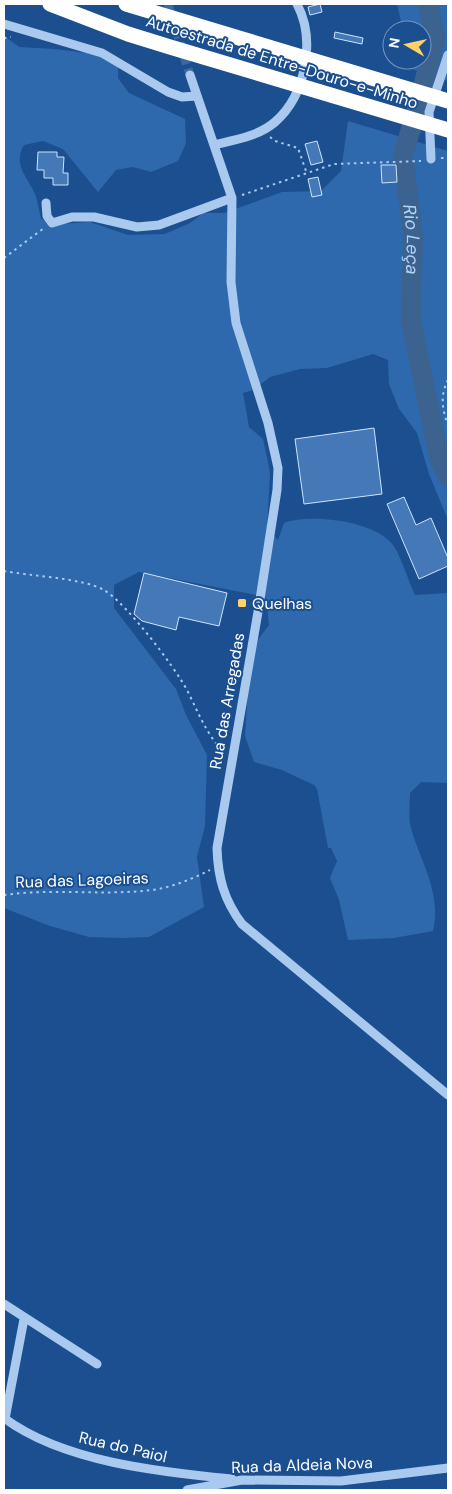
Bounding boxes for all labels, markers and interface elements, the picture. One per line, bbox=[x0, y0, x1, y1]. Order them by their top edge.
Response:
street label: Autoestrada de Entre-Douro-e-Minho bbox=[143, 11, 421, 113]
north arrow bbox=[382, 20, 432, 70]
text: N bbox=[384, 37, 404, 49]
water label: Rio Leça bbox=[397, 203, 425, 275]
place label: Quelhas bbox=[252, 593, 312, 614]
marker: Quelhas bbox=[236, 597, 248, 609]
street label: Rua das Arregadas bbox=[205, 631, 249, 771]
street label: Rua das Lagoeiras bbox=[15, 867, 149, 893]
street label: Rua do Paiol bbox=[77, 1427, 169, 1467]
street label: Rua da Aldeia Nova bbox=[231, 1452, 373, 1478]

